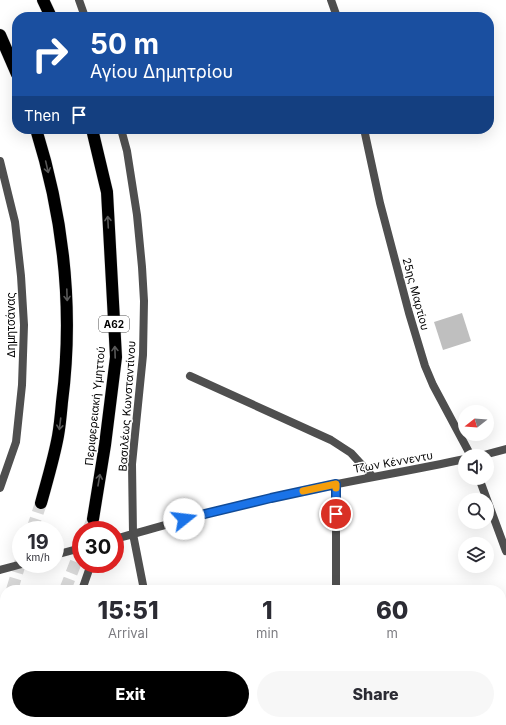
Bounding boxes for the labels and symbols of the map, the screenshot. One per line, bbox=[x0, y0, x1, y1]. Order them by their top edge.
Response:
one-way arrow bbox=[44, 160, 51, 173]
one-way arrow bbox=[105, 216, 112, 229]
street label: 25ης Μαρτίου bbox=[400, 256, 432, 332]
one-way arrow bbox=[63, 288, 71, 301]
street label: Δημητσάνας bbox=[4, 292, 18, 358]
road number: Α62 bbox=[99, 316, 129, 332]
street label: Βασιλέως Κωνσταντίνου bbox=[115, 340, 139, 472]
street label: Περιφερειακή Υμηττού bbox=[82, 346, 108, 466]
one-way arrow bbox=[111, 346, 119, 359]
north arrow bbox=[458, 405, 494, 441]
one-way arrow bbox=[56, 417, 64, 430]
street label: Τζων Κέννεντυ bbox=[352, 448, 434, 476]
one-way arrow bbox=[96, 474, 104, 487]
pin bbox=[319, 497, 353, 531]
position arrow bbox=[163, 498, 205, 540]
speed limit sign: 30 bbox=[72, 521, 124, 573]

